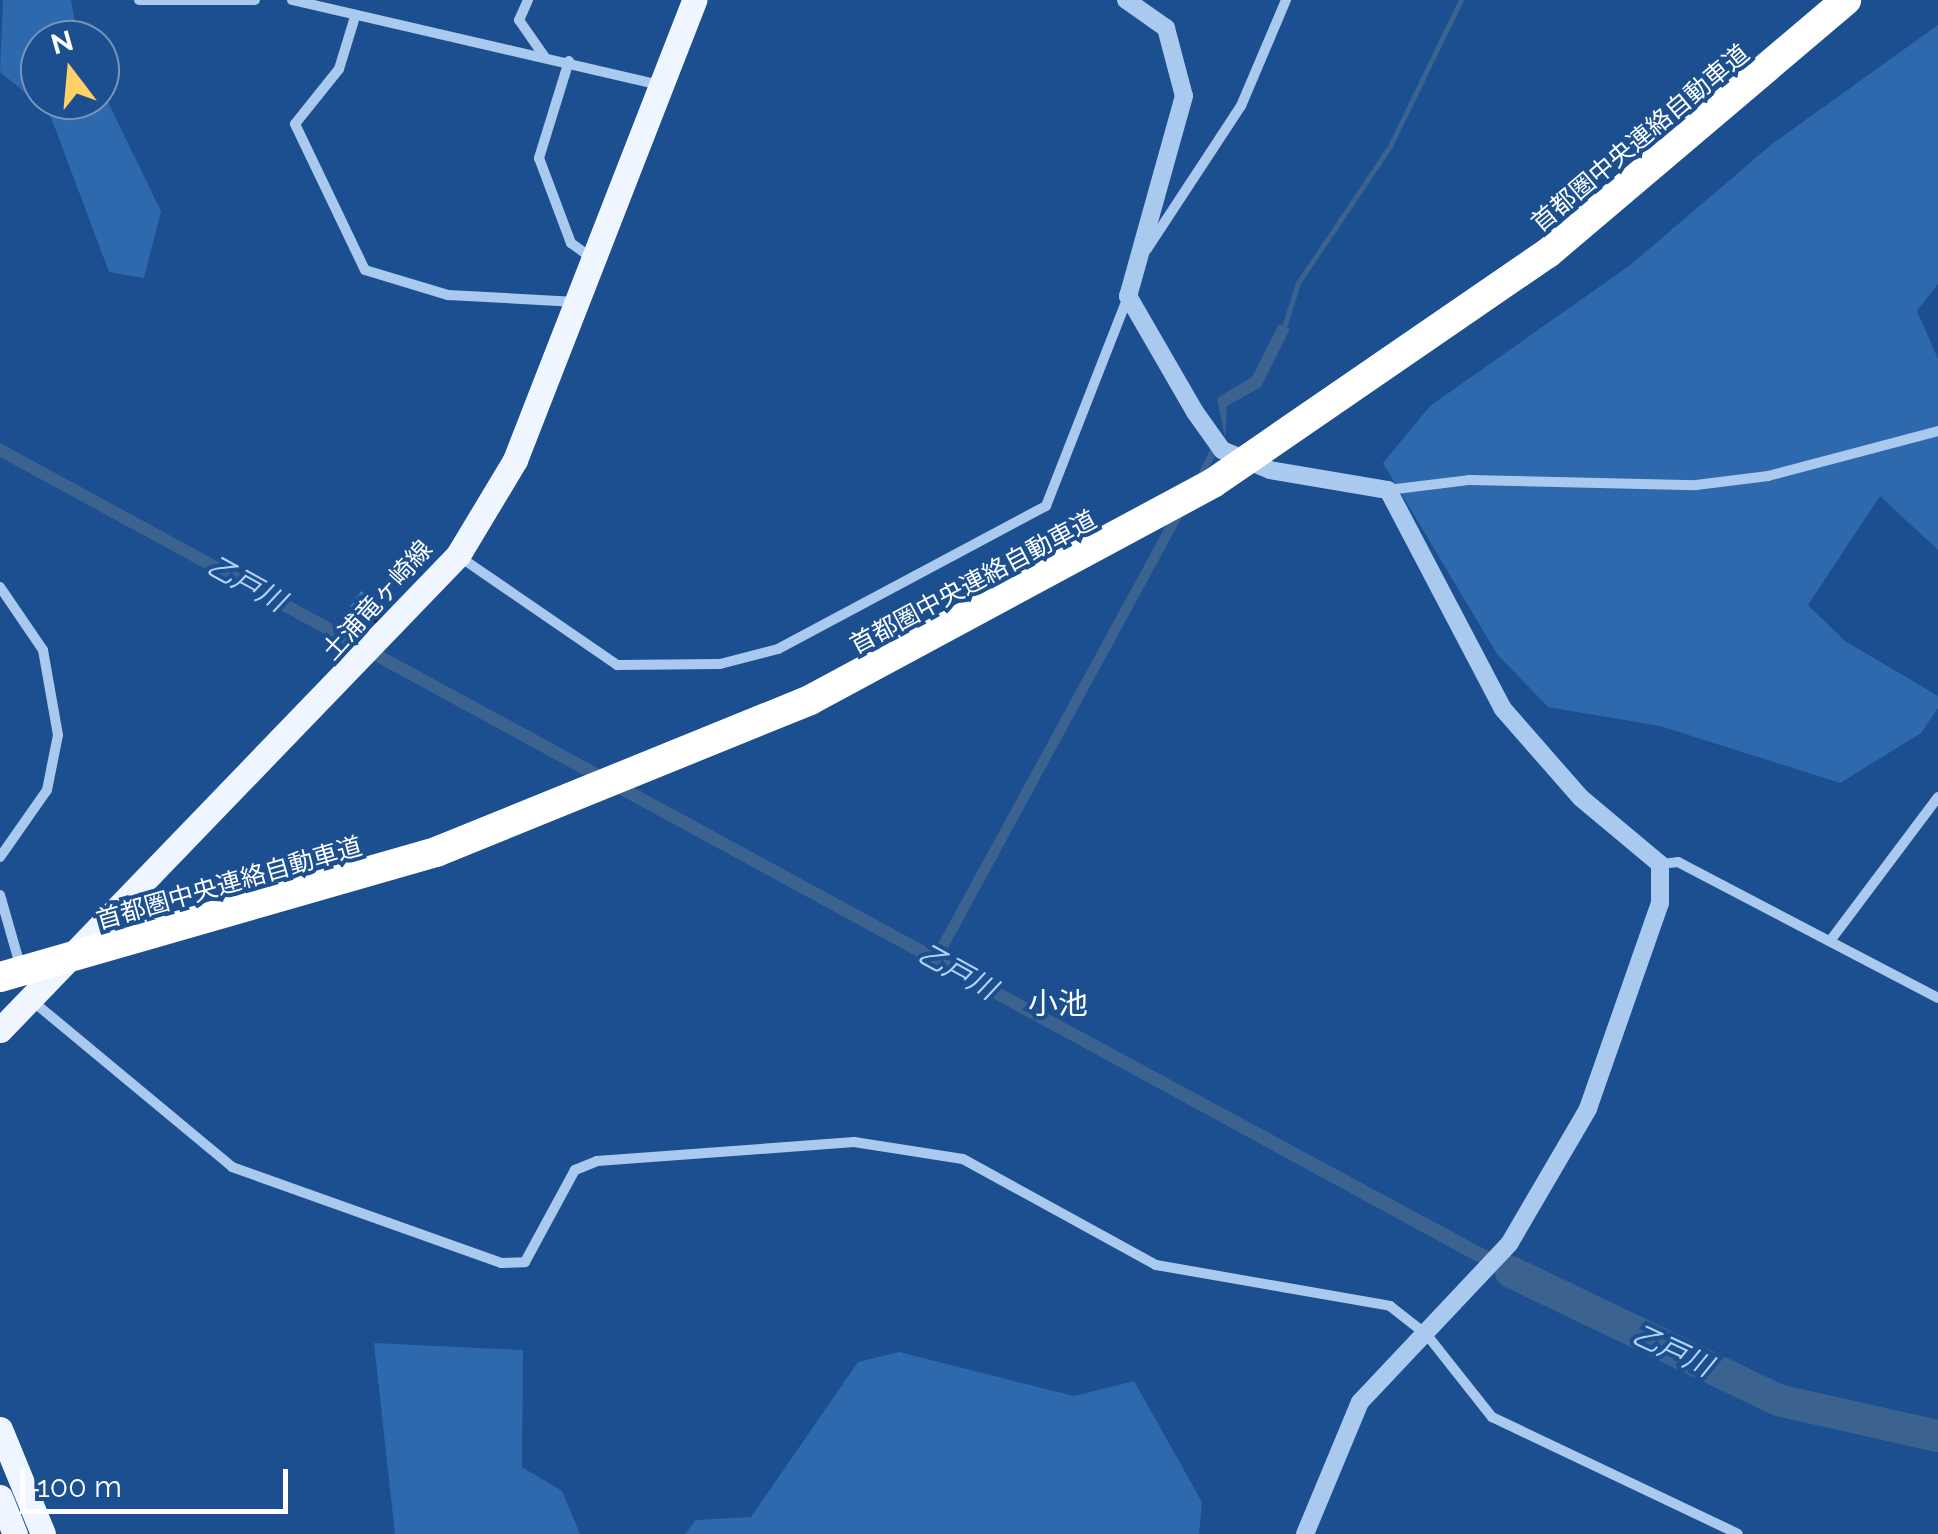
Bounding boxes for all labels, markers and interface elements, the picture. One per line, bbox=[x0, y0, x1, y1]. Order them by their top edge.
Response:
north arrow bbox=[20, 20, 120, 120]
text: N bbox=[47, 24, 77, 61]
street label: 首都圏中央連絡自動車道 bbox=[1525, 38, 1755, 238]
street label: 首都圏中央連絡自動車道 bbox=[845, 504, 1101, 660]
street label: 土浦竜ヶ崎線 bbox=[316, 534, 438, 666]
water label: 乙戸川 bbox=[201, 549, 291, 619]
street label: 首都圏中央連絡自動車道 bbox=[93, 831, 365, 935]
water label: 乙戸川 bbox=[912, 937, 1002, 1007]
district label: 小池 bbox=[1028, 986, 1088, 1022]
water label: 乙戸川 bbox=[1627, 1318, 1717, 1384]
scale bar bbox=[25, 1449, 292, 1511]
text: 100 m bbox=[37, 1469, 122, 1504]

